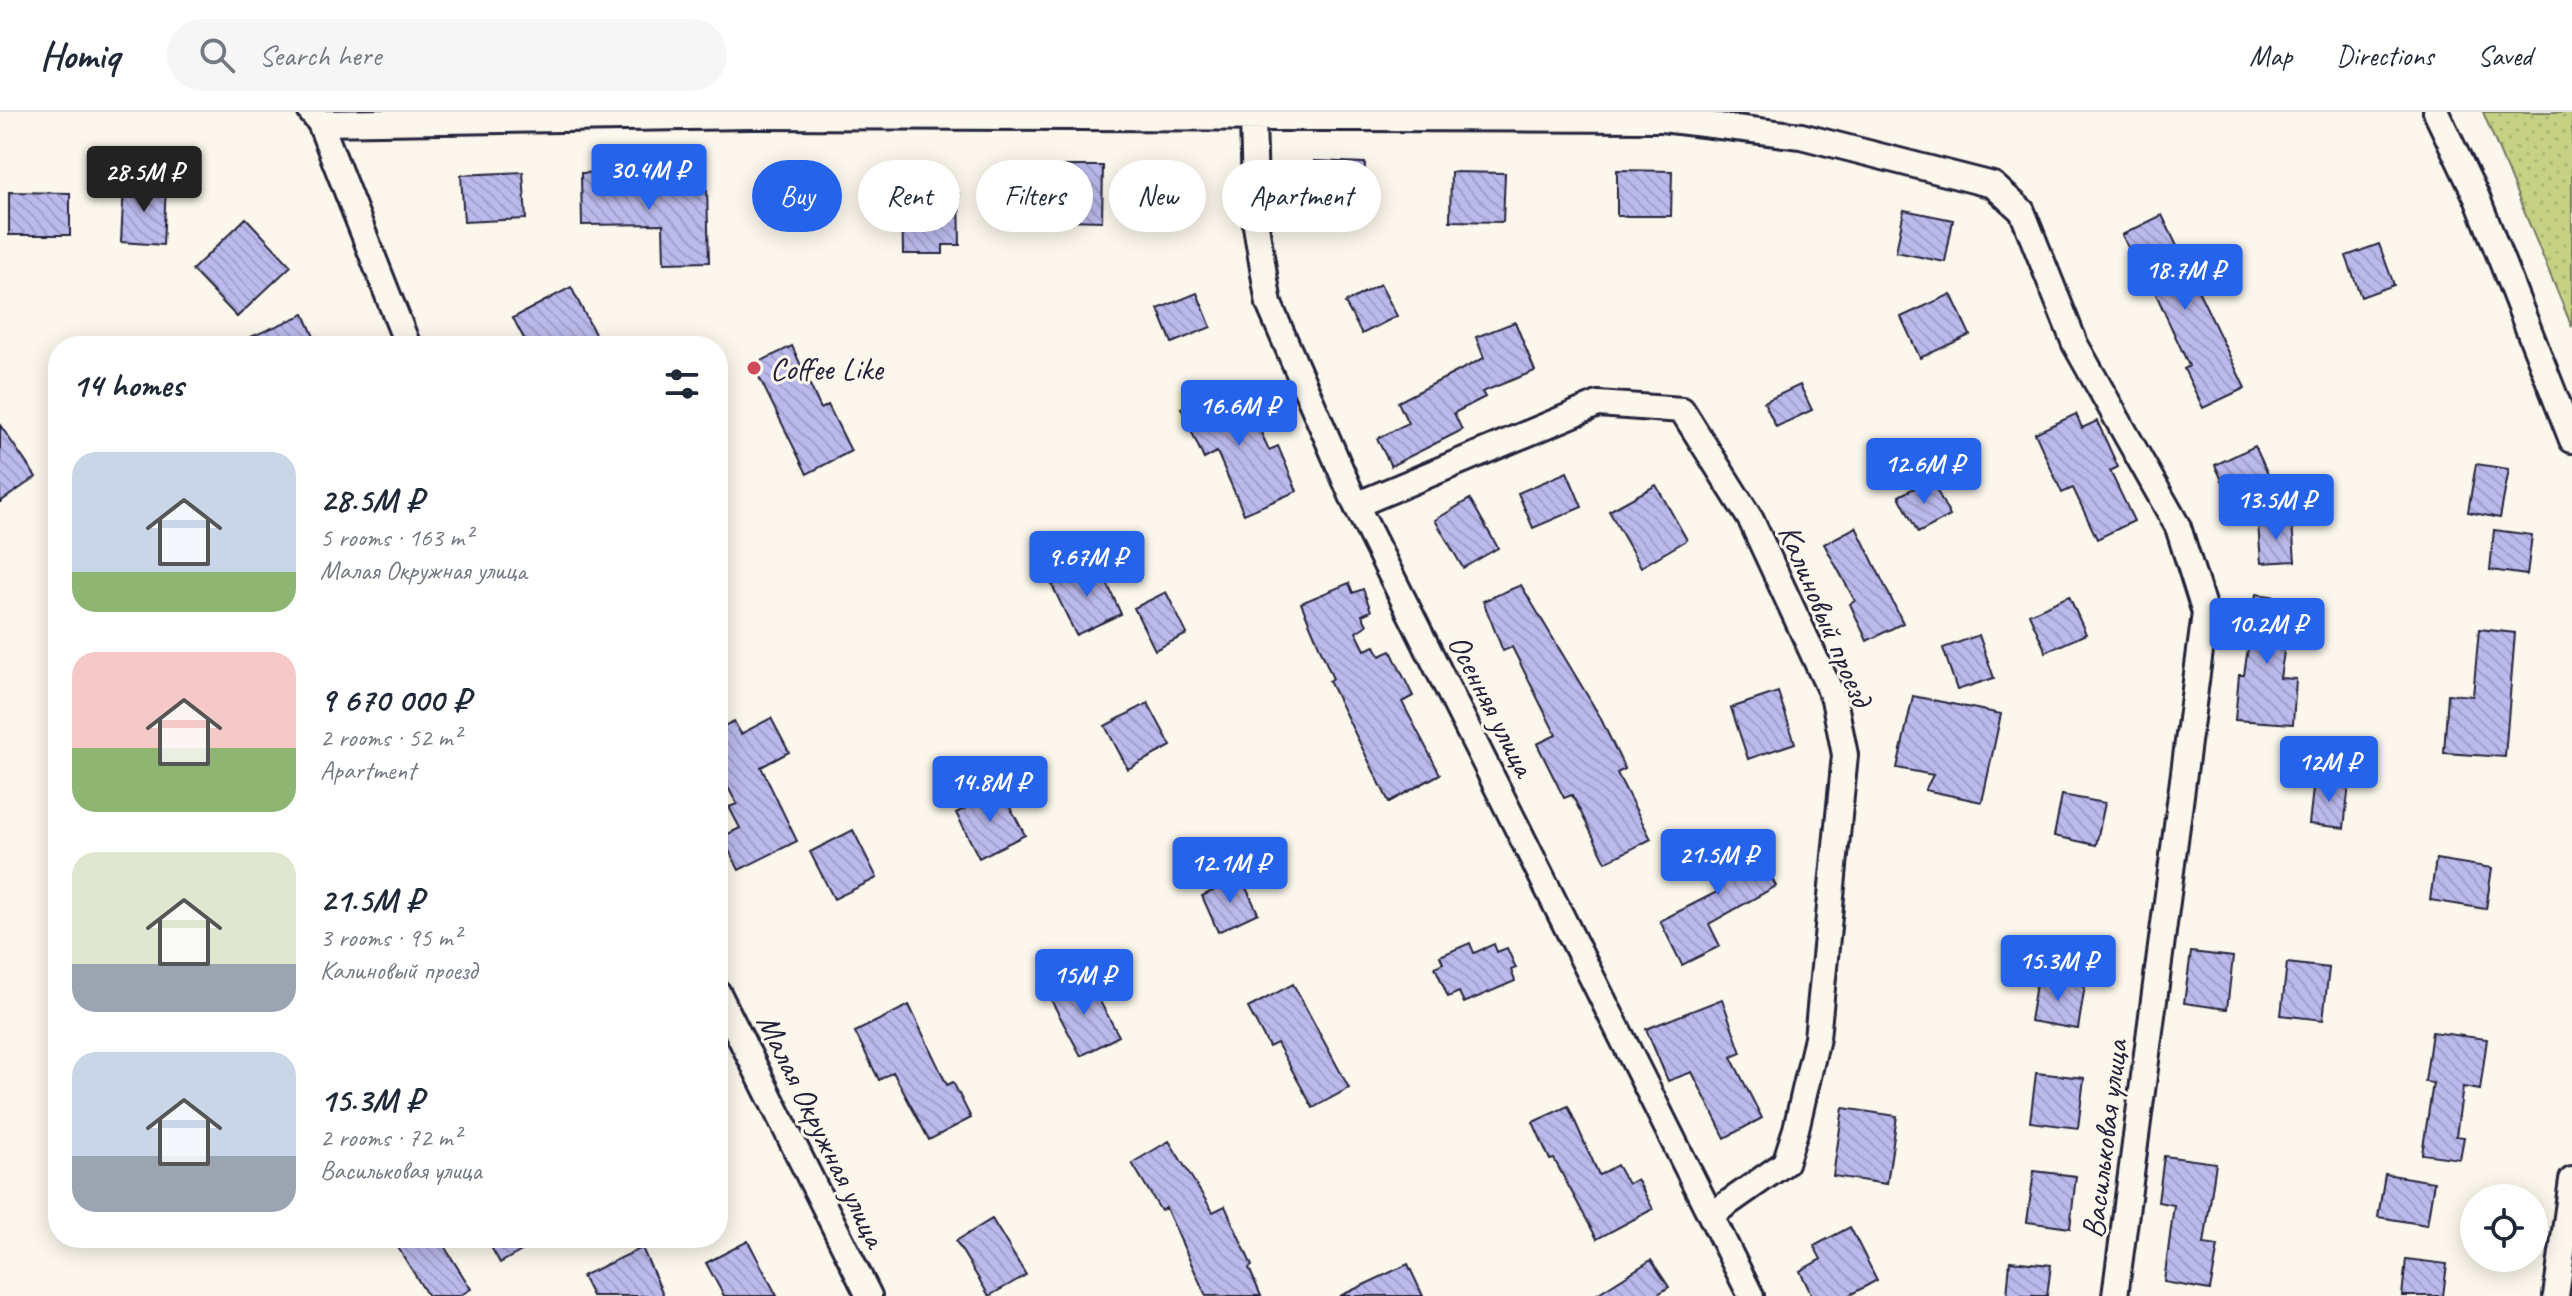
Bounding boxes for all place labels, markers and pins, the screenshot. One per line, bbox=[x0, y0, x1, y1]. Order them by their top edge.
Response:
pin: 30.4M ₽ bbox=[575, 144, 723, 212]
pin: 28.5M ₽ bbox=[70, 146, 218, 214]
pin: 18.7M ₽ bbox=[2111, 244, 2259, 312]
place label: Coffee Like bbox=[770, 348, 885, 389]
marker: Coffee Like bbox=[745, 359, 763, 377]
pin: 16.6M ₽ bbox=[1165, 380, 1313, 448]
pin: 12.6M ₽ bbox=[1850, 438, 1998, 506]
pin: 13.5M ₽ bbox=[2202, 474, 2350, 542]
pin: 9.67M ₽ bbox=[1013, 531, 1161, 599]
pin: 10.2M ₽ bbox=[2193, 598, 2341, 666]
pin: 12M ₽ bbox=[2273, 736, 2385, 804]
pin: 14.8M ₽ bbox=[916, 756, 1064, 824]
pin: 21.5M ₽ bbox=[1644, 829, 1792, 897]
pin: 12.1M ₽ bbox=[1156, 837, 1304, 905]
pin: 15.3M ₽ bbox=[1984, 935, 2132, 1003]
pin: 15M ₽ bbox=[1028, 949, 1140, 1017]

